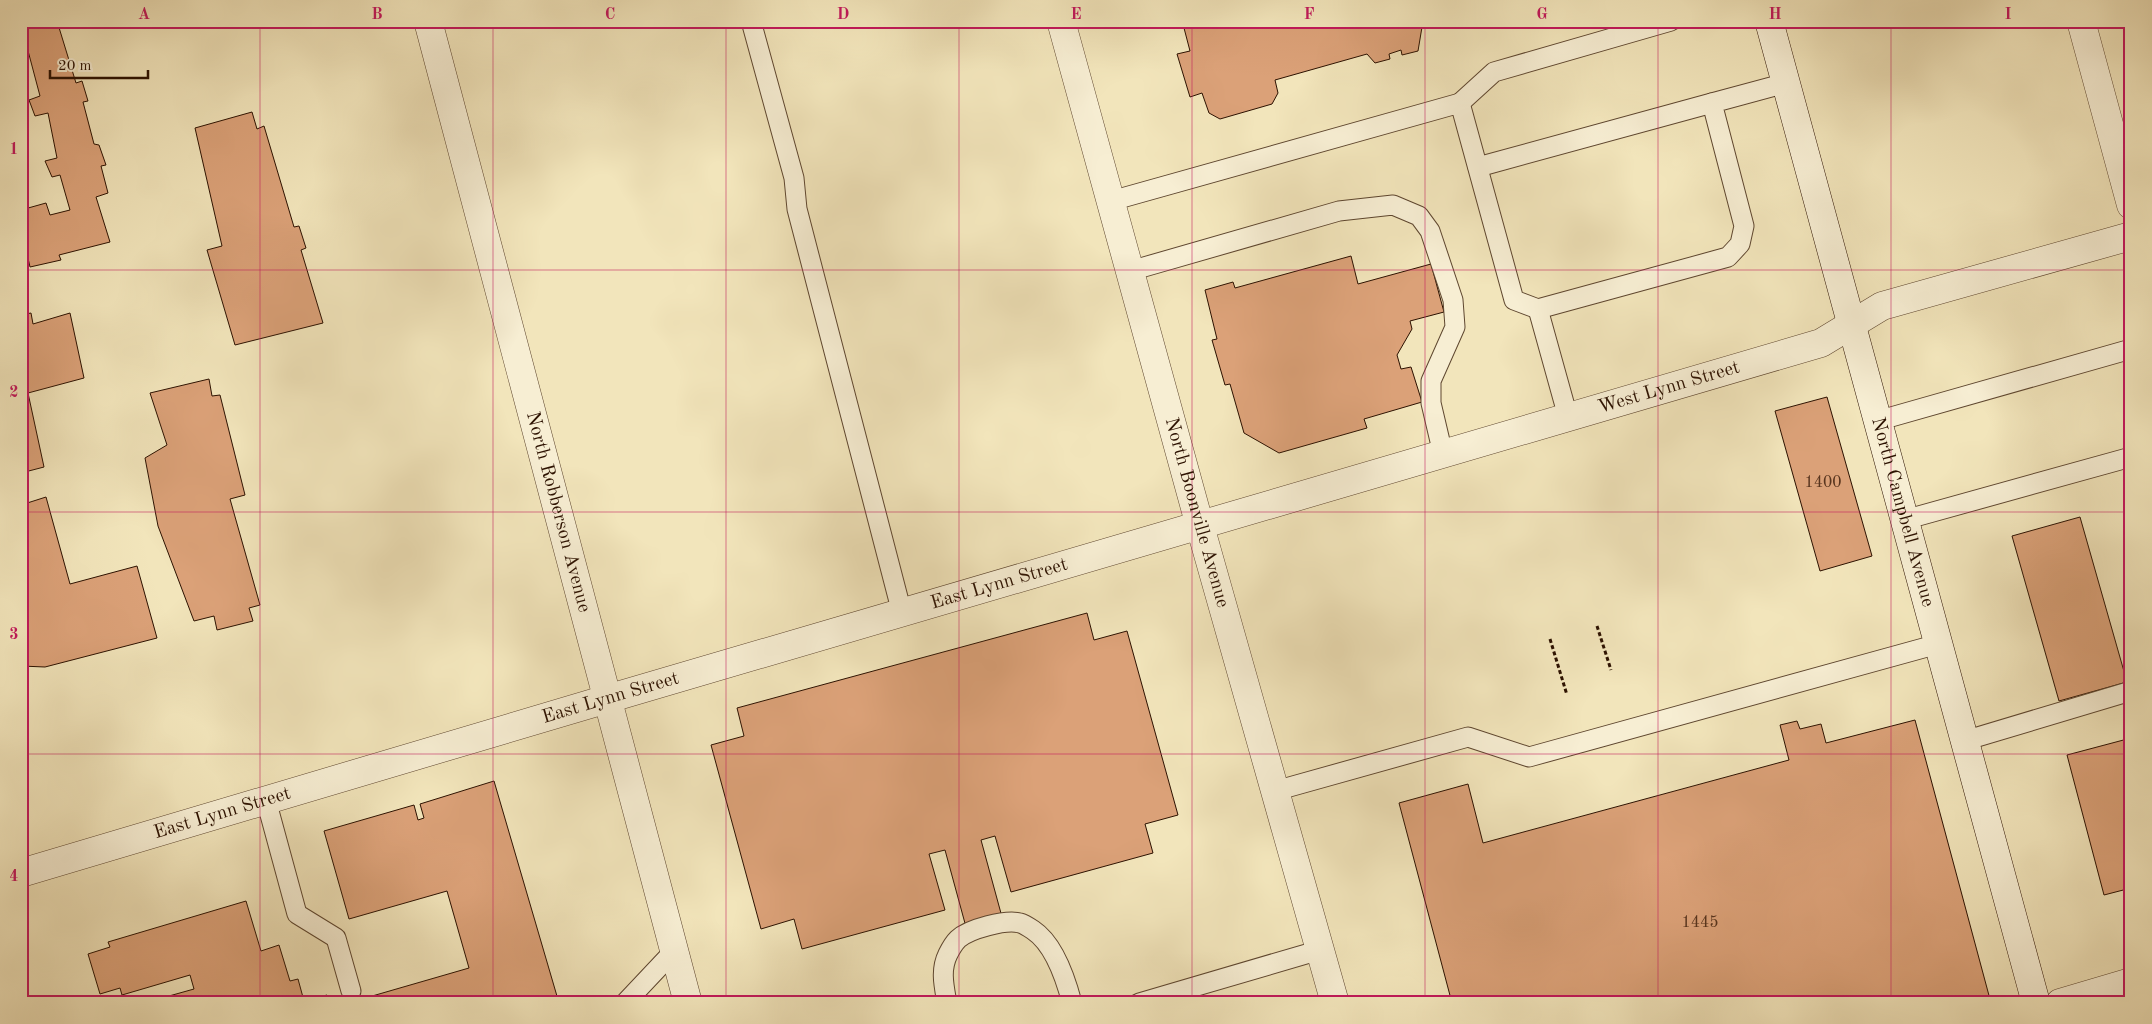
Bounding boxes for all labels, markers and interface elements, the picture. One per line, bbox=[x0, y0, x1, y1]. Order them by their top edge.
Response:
text: A bbox=[138, 7, 150, 23]
text: B bbox=[371, 7, 383, 23]
text: C bbox=[605, 7, 615, 23]
text: D bbox=[837, 7, 849, 23]
text: E bbox=[1070, 7, 1082, 23]
text: F bbox=[1304, 7, 1315, 23]
text: G bbox=[1536, 7, 1548, 23]
text: H bbox=[1768, 7, 1782, 23]
text: I bbox=[2004, 7, 2012, 23]
scale bar bbox=[50, 48, 148, 80]
text: 20 m bbox=[58, 59, 92, 74]
text: 1 bbox=[9, 142, 19, 158]
street label: West Lynn Street bbox=[1596, 358, 1742, 417]
text: 2 bbox=[9, 385, 19, 401]
street label: North Robberson Avenue bbox=[522, 410, 594, 615]
street label: North Boonville Avenue bbox=[1161, 415, 1232, 610]
street label: North Campbell Avenue bbox=[1868, 415, 1937, 609]
house number: 1400 bbox=[1804, 475, 1842, 491]
street label: East Lynn Street bbox=[928, 555, 1070, 613]
text: 3 bbox=[9, 627, 19, 643]
street label: East Lynn Street bbox=[540, 669, 681, 727]
street label: East Lynn Street bbox=[152, 784, 293, 843]
text: 4 bbox=[9, 869, 19, 885]
house number: 1445 bbox=[1681, 915, 1719, 931]

